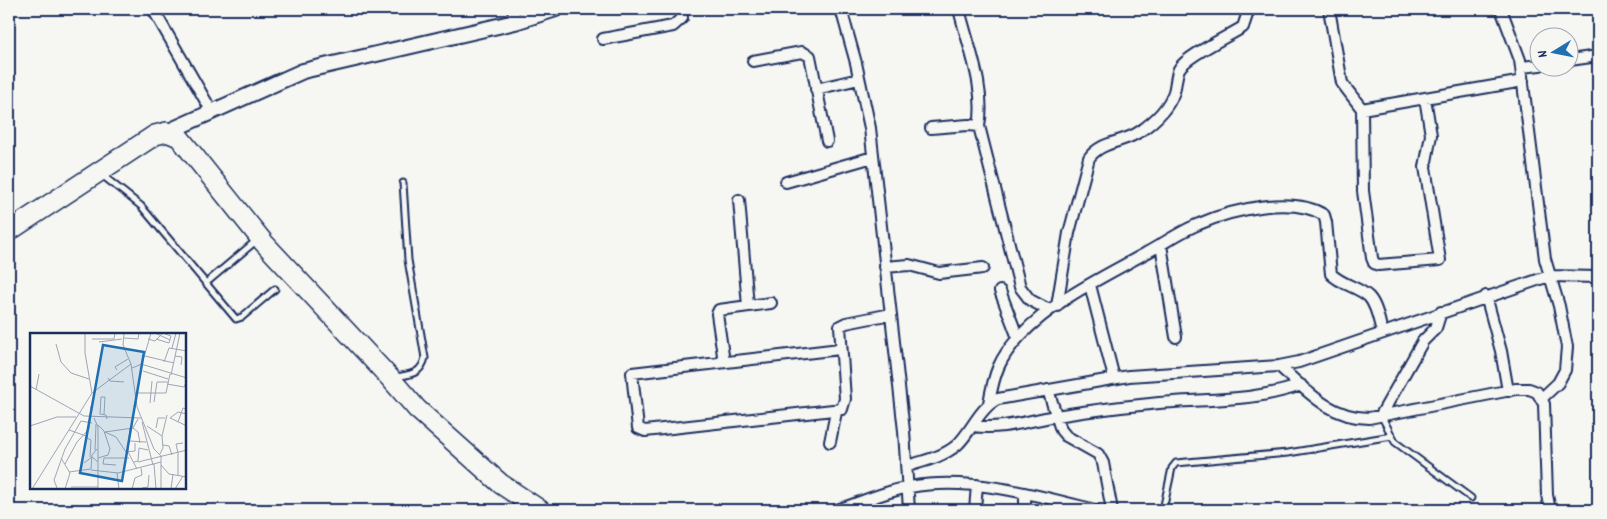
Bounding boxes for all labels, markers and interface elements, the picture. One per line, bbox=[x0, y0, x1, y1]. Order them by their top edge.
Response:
north arrow bbox=[1530, 28, 1580, 78]
text: N bbox=[1533, 49, 1554, 59]
inset map bbox=[30, 333, 186, 489]

